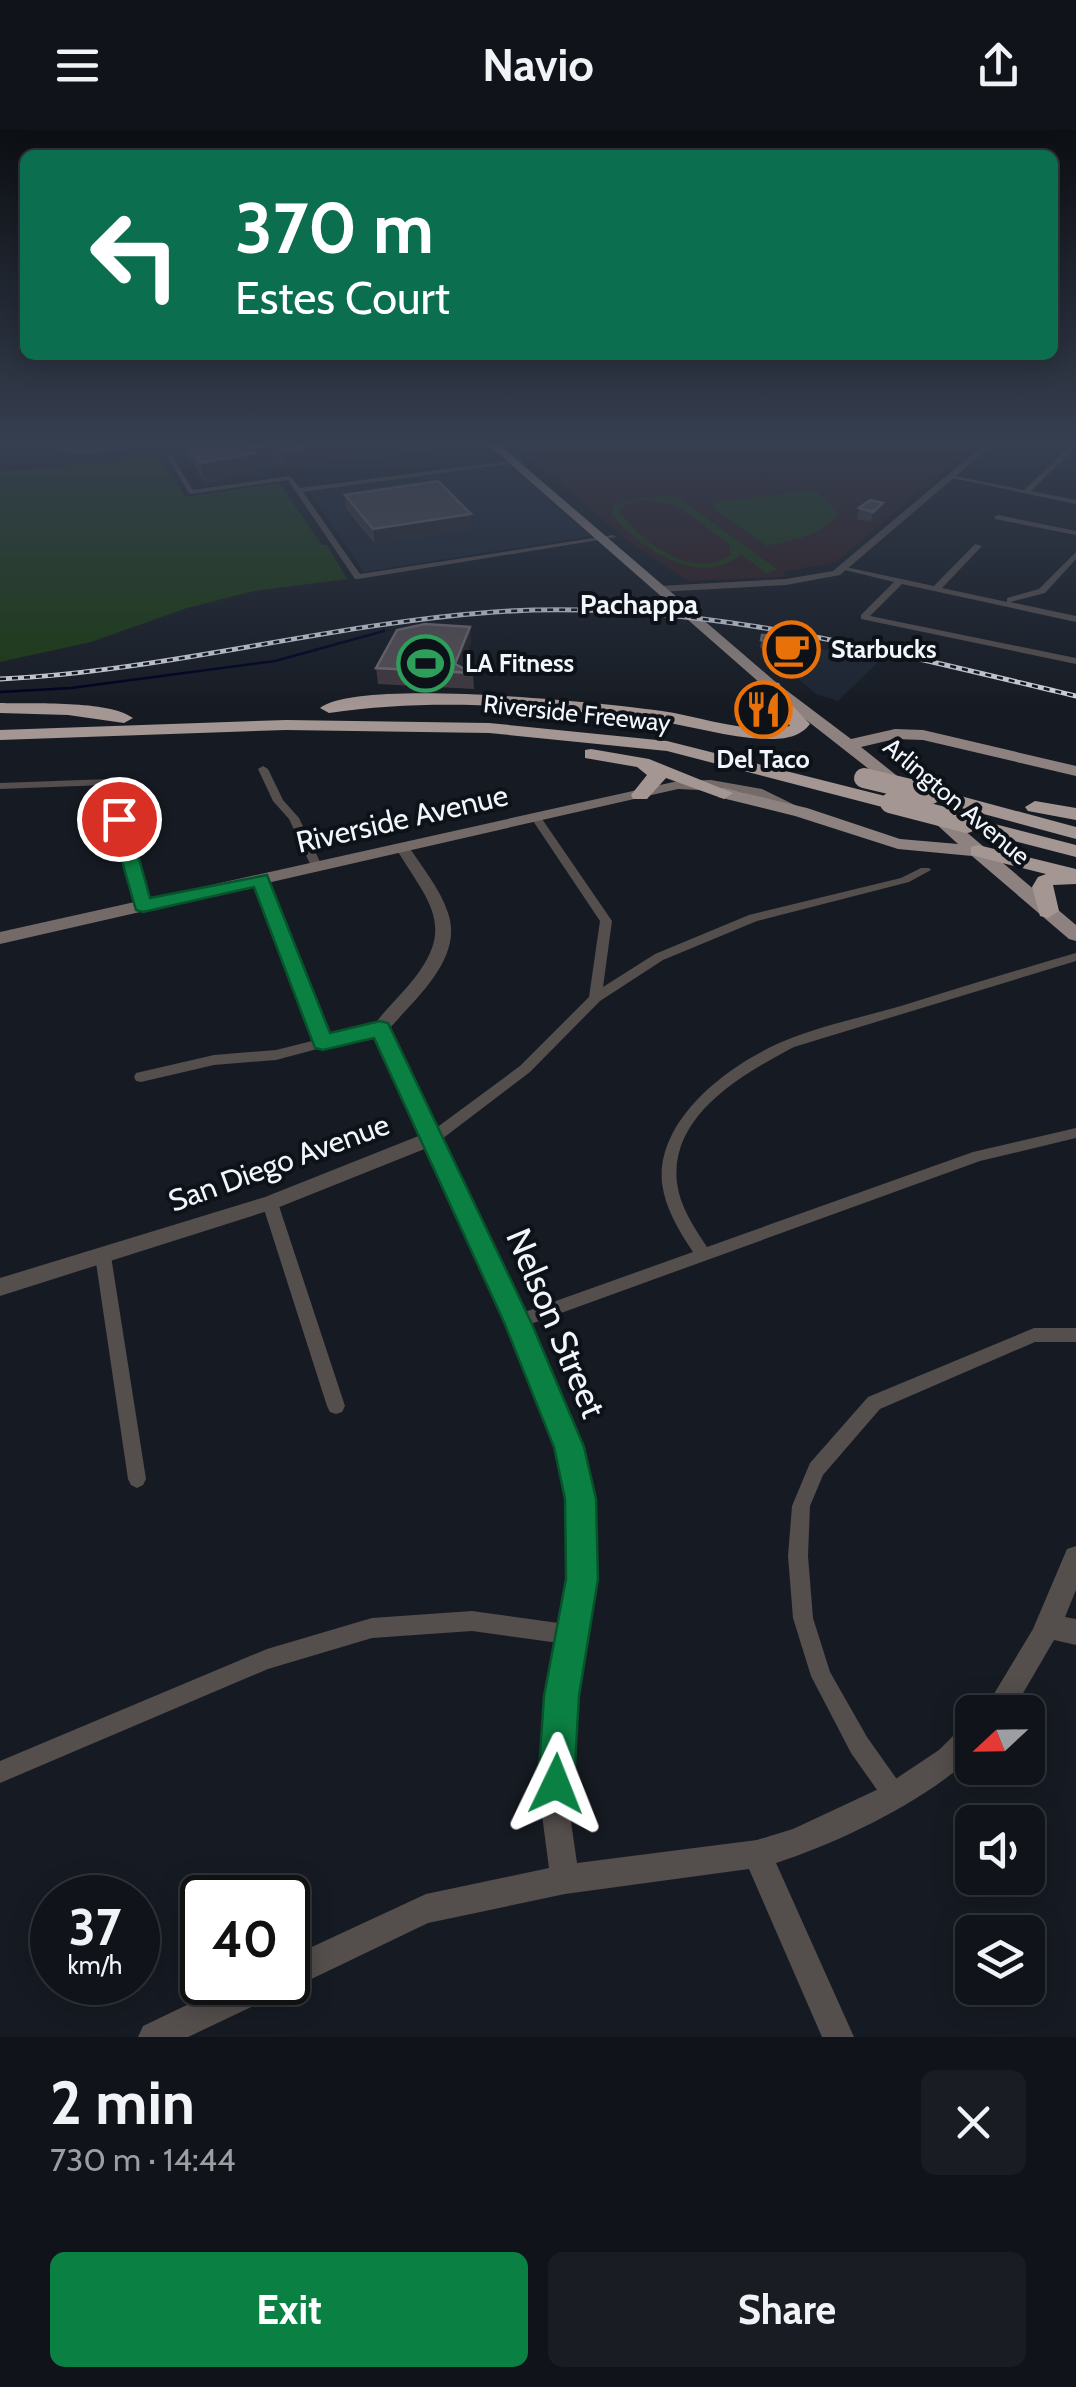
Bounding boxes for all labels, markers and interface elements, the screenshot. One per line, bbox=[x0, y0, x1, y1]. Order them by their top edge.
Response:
icon: menu bbox=[50, 38, 105, 93]
text: Navio bbox=[482, 38, 594, 92]
icon: share bbox=[971, 38, 1026, 93]
text: 370 m bbox=[235, 185, 434, 271]
icon: left bbox=[70, 190, 200, 320]
text: Estes Court bbox=[235, 271, 450, 325]
district label: Pachappa bbox=[580, 587, 698, 621]
cafe icon: Starbucks bbox=[762, 619, 822, 679]
sports icon: LA Fitness bbox=[396, 633, 456, 693]
place label: Starbucks bbox=[831, 634, 937, 664]
place label: LA Fitness bbox=[465, 648, 574, 678]
restaurant icon: Del Taco bbox=[733, 680, 793, 740]
street label: Riverside Freeway bbox=[482, 688, 673, 738]
street label: Arlington Avenue bbox=[878, 731, 1036, 871]
place label: Del Taco bbox=[716, 744, 810, 774]
street label: Riverside Avenue bbox=[292, 776, 511, 861]
pin bbox=[77, 777, 162, 862]
icon: arrive bbox=[92, 792, 147, 847]
street label: San Diego Avenue bbox=[163, 1105, 394, 1220]
street label: Nelson Street bbox=[497, 1222, 616, 1424]
north arrow bbox=[955, 1695, 1045, 1785]
map controls bbox=[955, 1695, 1045, 2005]
position arrow bbox=[504, 1732, 608, 1836]
button: sound bbox=[955, 1805, 1045, 1895]
speed limit sign: 40 bbox=[180, 1875, 310, 2005]
text: 37 bbox=[69, 1897, 121, 1958]
button: layers bbox=[955, 1915, 1045, 2005]
text: km/h bbox=[68, 1950, 122, 1980]
text: 2 min bbox=[50, 2066, 195, 2139]
button: close bbox=[921, 2070, 1026, 2175]
text: 730 m · 14:44 bbox=[50, 2140, 236, 2179]
button: Exit bbox=[50, 2252, 528, 2367]
button: Share bbox=[548, 2252, 1026, 2367]

